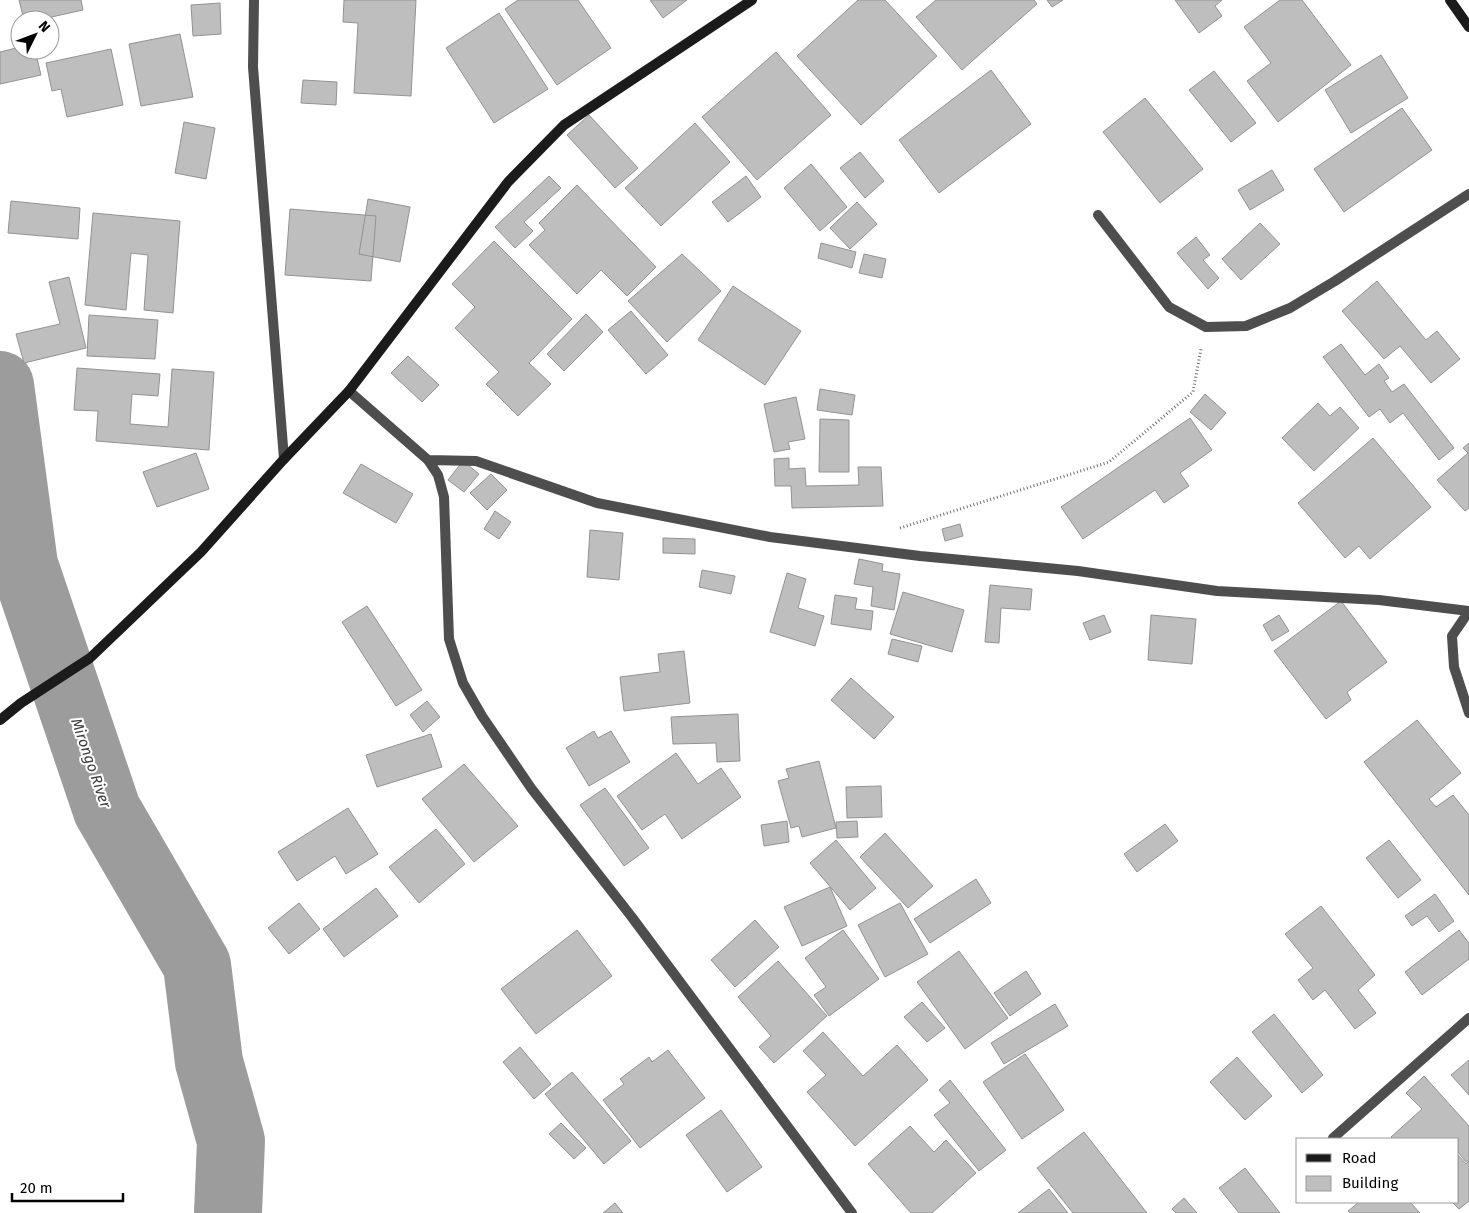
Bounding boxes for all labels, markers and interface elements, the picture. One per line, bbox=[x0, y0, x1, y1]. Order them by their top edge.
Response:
north arrow bbox=[10, 10, 60, 60]
text: N bbox=[35, 17, 54, 36]
water label: Mirongo River bbox=[67, 716, 115, 811]
legend bbox=[1296, 1138, 1459, 1203]
text: Road bbox=[1342, 1149, 1377, 1167]
scale bar bbox=[12, 1170, 124, 1202]
text: Building bbox=[1342, 1174, 1398, 1192]
text: 20 m bbox=[20, 1179, 53, 1197]

